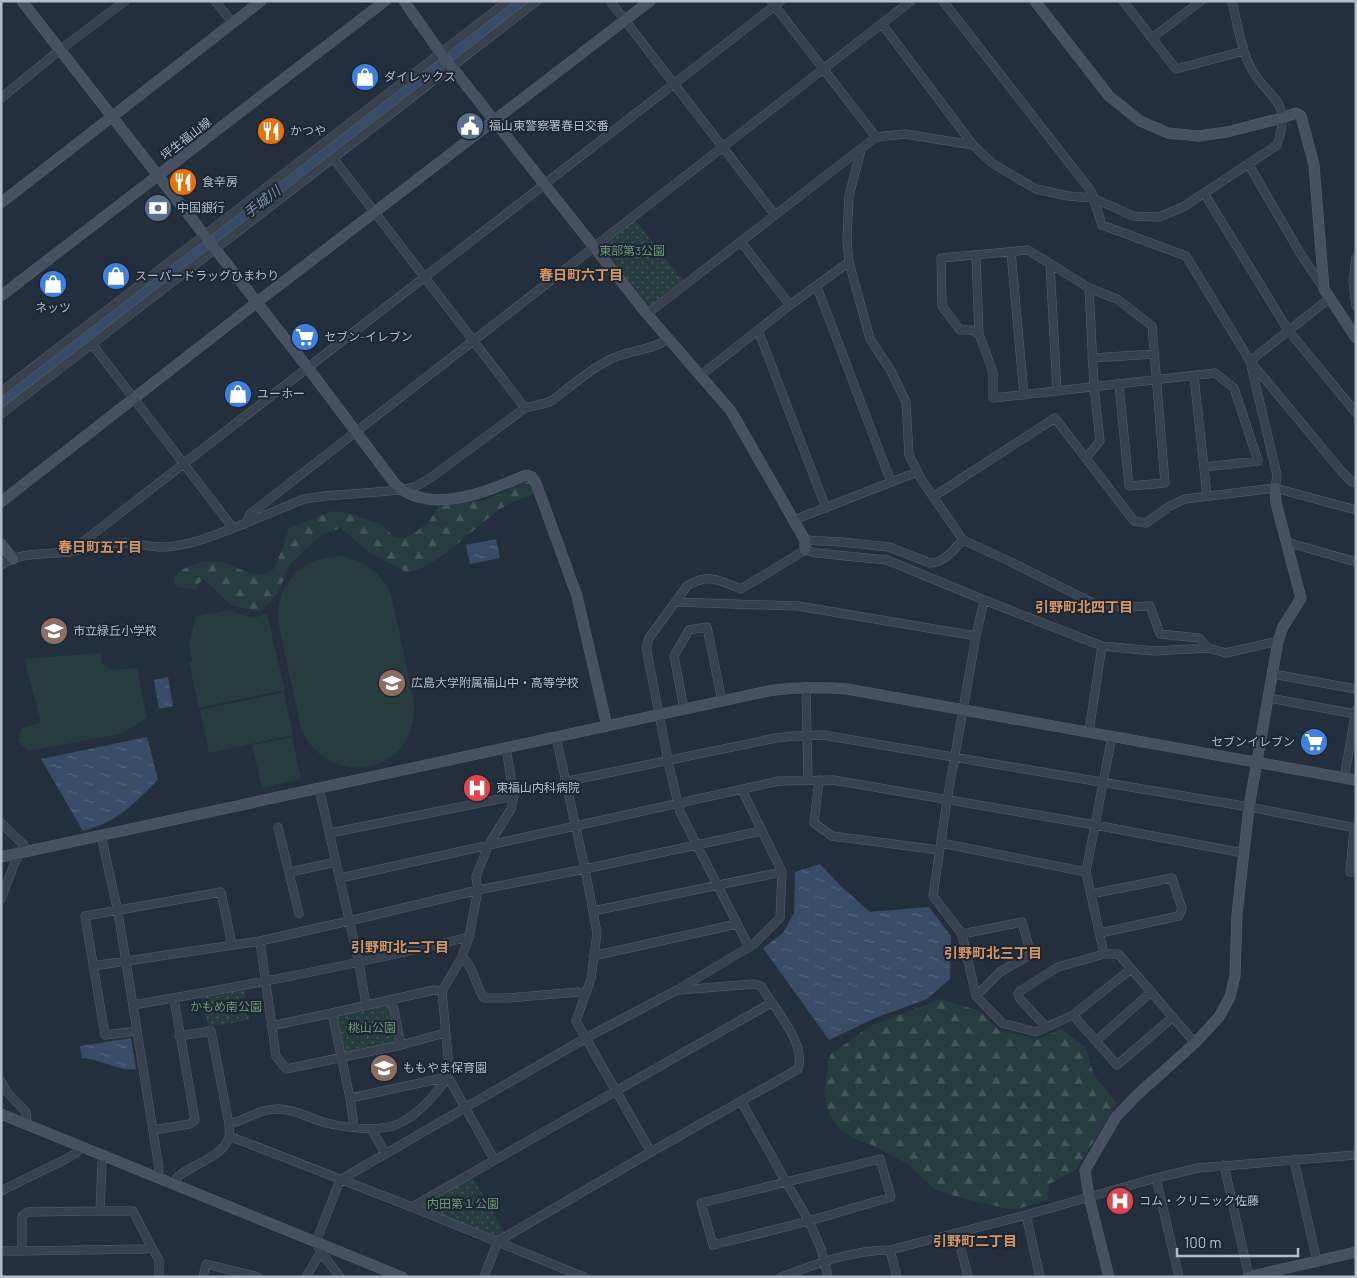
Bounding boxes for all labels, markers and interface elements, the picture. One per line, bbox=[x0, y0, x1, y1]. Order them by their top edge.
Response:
shop icon: ダイレックス bbox=[350, 62, 380, 92]
place label: ダイレックス bbox=[384, 69, 456, 83]
public building icon: 福山東警察署春日交番 bbox=[455, 111, 485, 141]
street label: 坪生福山線 bbox=[157, 114, 213, 162]
restaurant icon: かつや bbox=[256, 116, 286, 146]
place label: 福山東警察署春日交番 bbox=[489, 118, 609, 132]
place label: かつや bbox=[290, 123, 326, 137]
restaurant icon: 食辛房 bbox=[168, 167, 198, 197]
place label: 食辛房 bbox=[202, 174, 238, 188]
water label: 手城川 bbox=[240, 181, 285, 221]
bank icon: 中国銀行 bbox=[143, 193, 173, 223]
place label: 中国銀行 bbox=[177, 200, 225, 214]
park label: 東部第3公園 bbox=[599, 243, 665, 257]
shop icon: スーパードラッグひまわり bbox=[101, 261, 131, 291]
district label: 春日町六丁目 bbox=[539, 266, 623, 283]
place label: スーパードラッグひまわり bbox=[135, 268, 279, 282]
shop icon: ネッツ bbox=[38, 269, 68, 299]
place label: ネッツ bbox=[35, 300, 71, 314]
supermarket icon: セブン-イレブン bbox=[290, 322, 320, 352]
place label: セブン-イレブン bbox=[324, 329, 413, 343]
shop icon: ユーホー bbox=[223, 379, 253, 409]
place label: ユーホー bbox=[257, 386, 305, 400]
district label: 春日町五丁目 bbox=[58, 538, 142, 555]
district label: 引野町北四丁目 bbox=[1035, 598, 1133, 615]
school or university icon: 市立緑丘小学校 bbox=[39, 616, 69, 646]
place label: 市立緑丘小学校 bbox=[73, 623, 157, 637]
school or university icon: 広島大学附属福山中・高等学校 bbox=[377, 668, 407, 698]
place label: 広島大学附属福山中・高等学校 bbox=[411, 675, 579, 689]
supermarket icon: セブンイレブン bbox=[1299, 727, 1329, 757]
place label: セブンイレブン bbox=[1211, 734, 1295, 748]
hospital icon: 東福山内科病院 bbox=[462, 773, 492, 803]
place label: 東福山内科病院 bbox=[496, 780, 580, 794]
district label: 引野町北二丁目 bbox=[351, 938, 449, 955]
district label: 引野町北三丁目 bbox=[944, 944, 1042, 961]
park label: かもめ南公園 bbox=[190, 999, 262, 1013]
park label: 桃山公園 bbox=[348, 1020, 396, 1034]
school or university icon: ももやま保育園 bbox=[369, 1053, 399, 1083]
place label: ももやま保育園 bbox=[403, 1060, 487, 1074]
hospital icon: コム・クリニック佐藤 bbox=[1105, 1186, 1135, 1216]
place label: コム・クリニック佐藤 bbox=[1139, 1193, 1259, 1207]
park label: 内田第１公園 bbox=[427, 1196, 499, 1210]
scale bar bbox=[1177, 1226, 1298, 1258]
district label: 引野町二丁目 bbox=[933, 1232, 1017, 1249]
text: 100 m bbox=[1184, 1233, 1222, 1251]

